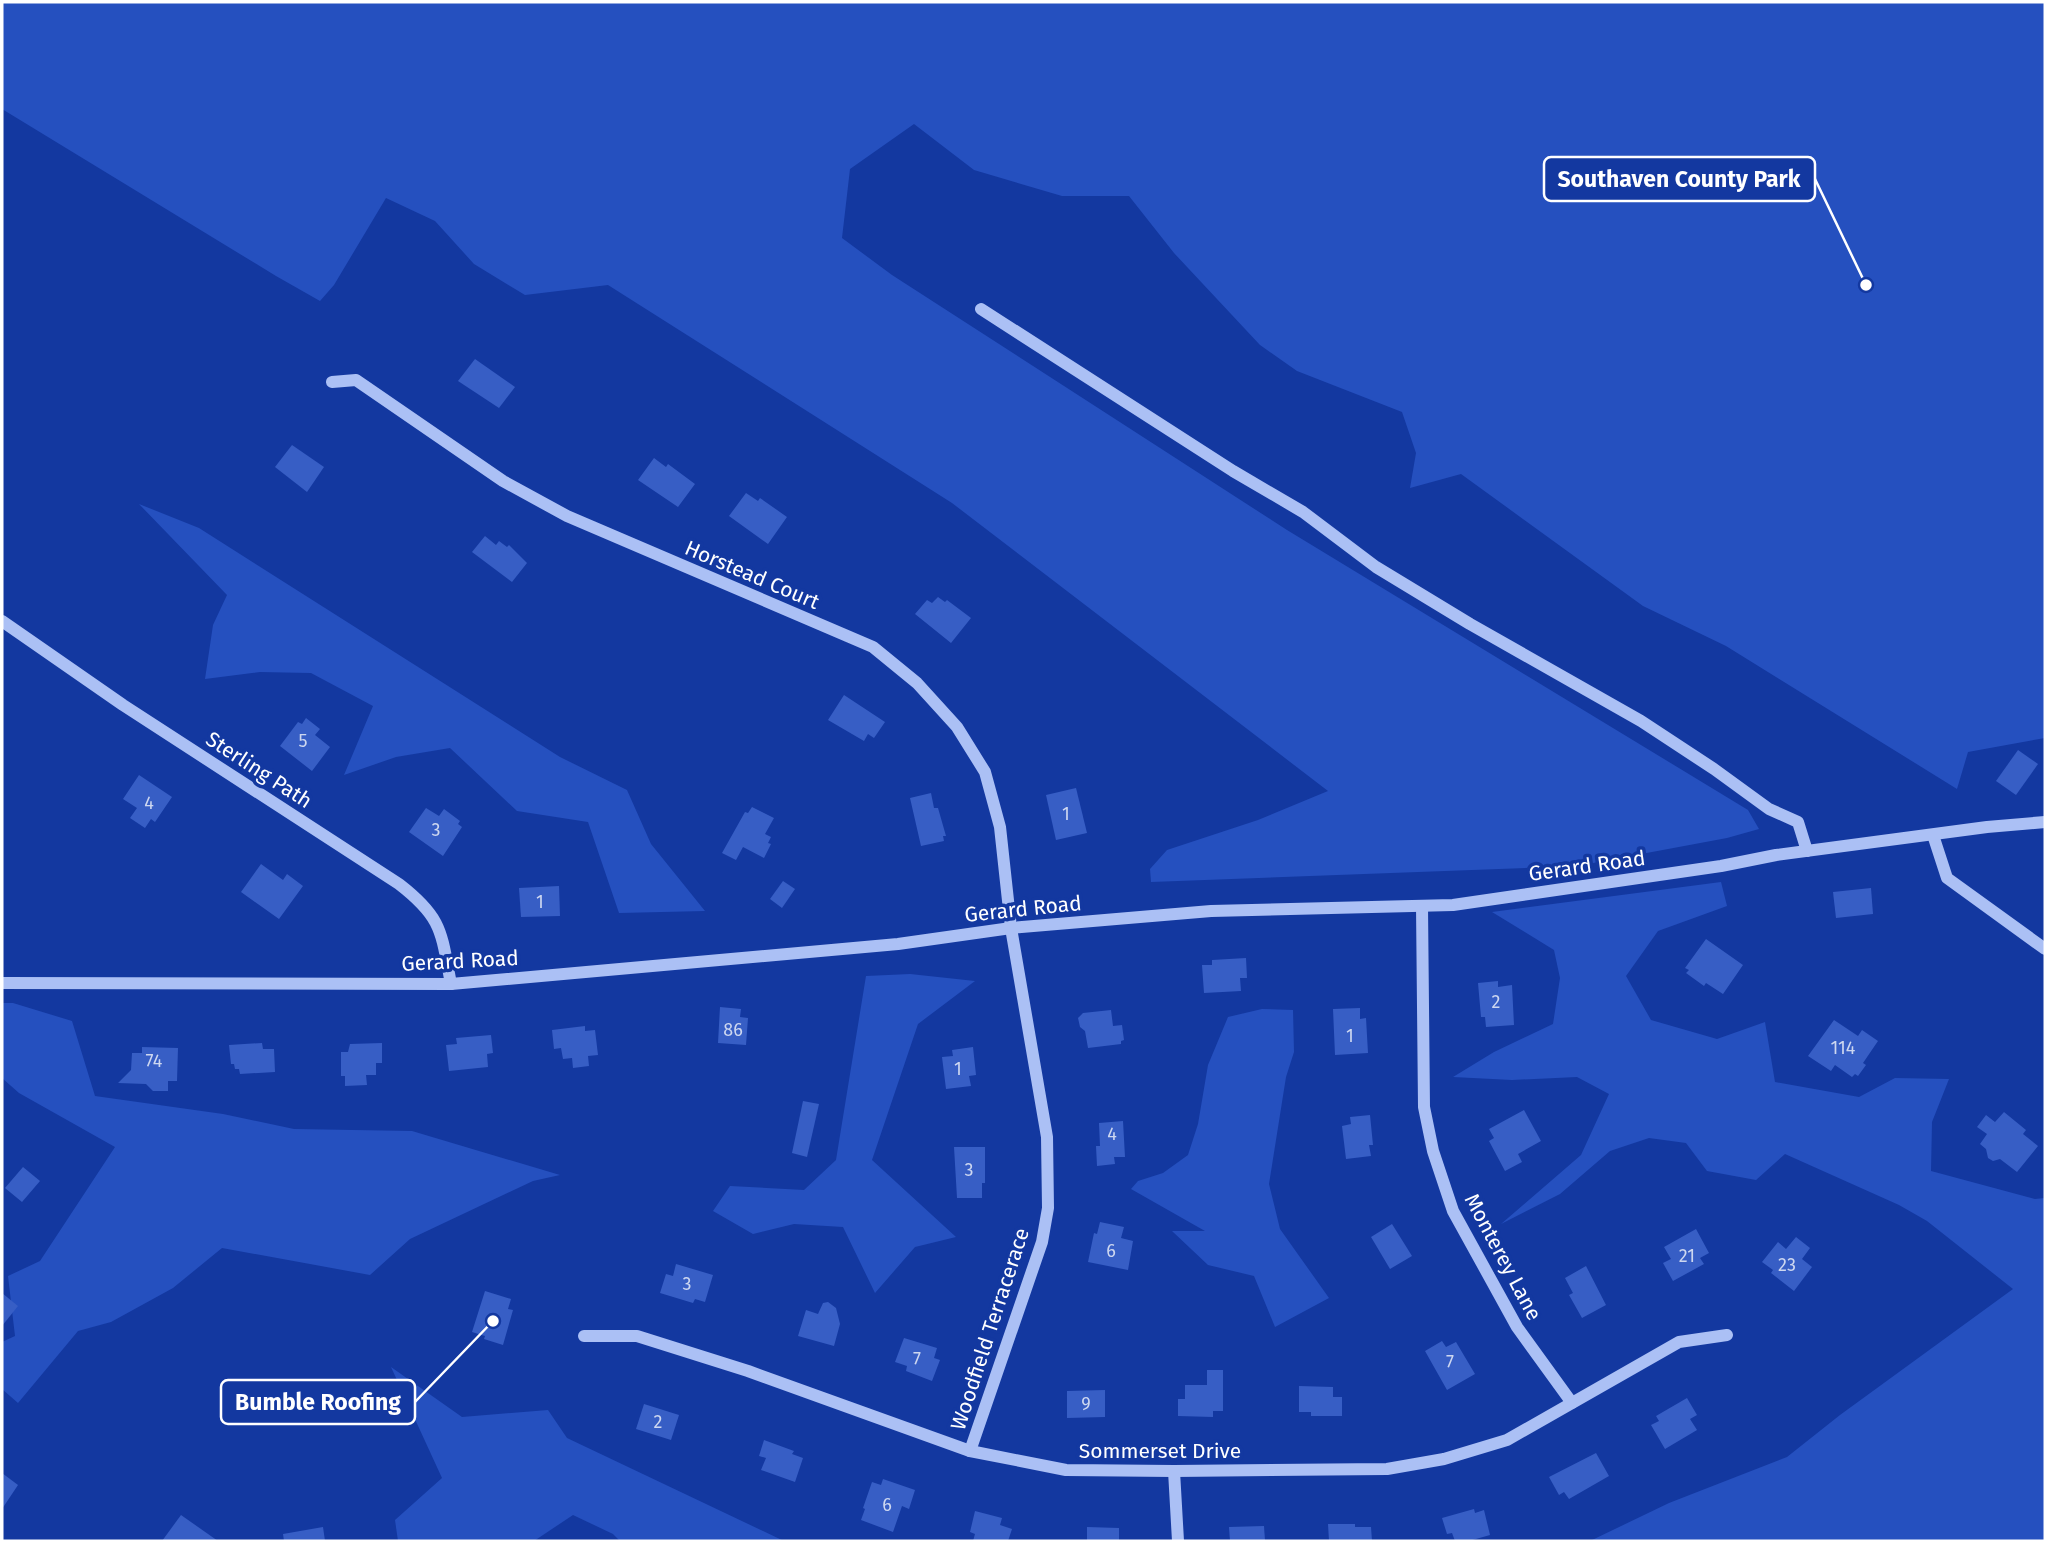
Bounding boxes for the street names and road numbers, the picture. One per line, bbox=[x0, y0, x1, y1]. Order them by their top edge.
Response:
street label: Horstead Court bbox=[681, 535, 824, 615]
street label: Sterling Path bbox=[201, 726, 317, 814]
street label: Gerard Road bbox=[1527, 845, 1647, 887]
street label: Gerard Road bbox=[963, 890, 1083, 928]
street label: Gerard Road bbox=[401, 945, 519, 977]
street label: Monterey Lane bbox=[1459, 1189, 1547, 1325]
street label: Woodfield Terracerace bbox=[945, 1225, 1035, 1433]
street label: Sommerset Drive bbox=[1079, 1438, 1241, 1464]

